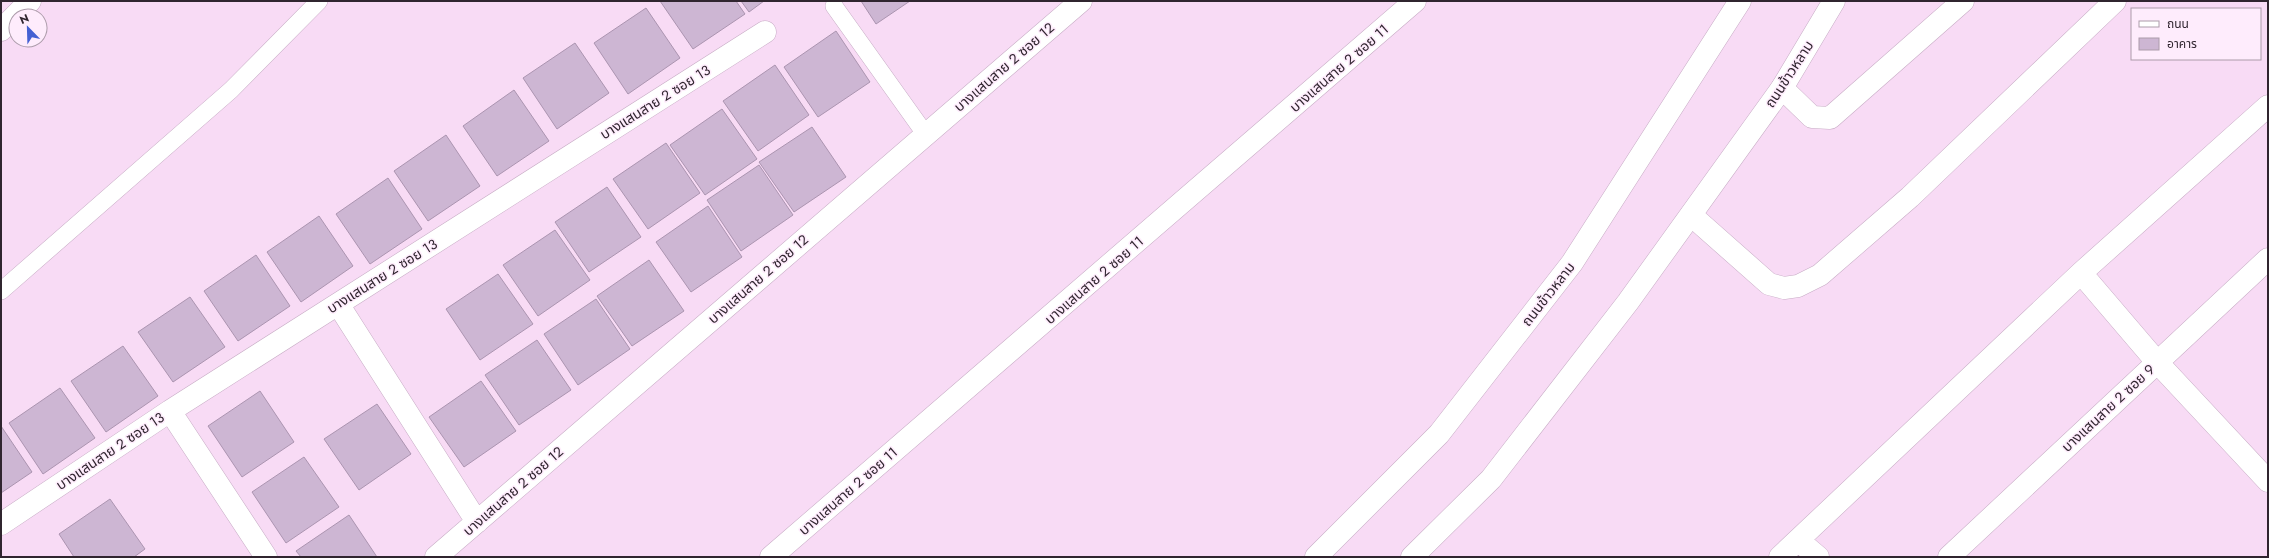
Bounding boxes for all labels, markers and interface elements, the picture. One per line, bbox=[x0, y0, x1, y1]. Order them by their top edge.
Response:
north arrow bbox=[8, 8, 48, 48]
legend bbox=[2131, 8, 2261, 60]
text: N bbox=[17, 10, 31, 28]
text: ถนน bbox=[2167, 15, 2189, 33]
street label: บางแสนสาย 2 ซอย 12 bbox=[949, 18, 1059, 116]
street label: บางแสนสาย 2 ซอย 11 bbox=[1285, 19, 1393, 117]
text: อาคาร bbox=[2167, 35, 2197, 53]
street label: ถนนข้าวหลาม bbox=[1760, 37, 1818, 111]
street label: บางแสนสาย 2 ซอย 13 bbox=[596, 60, 714, 144]
street label: บางแสนสาย 2 ซอย 12 bbox=[703, 230, 813, 328]
street label: บางแสนสาย 2 ซอย 11 bbox=[1040, 231, 1148, 329]
street label: บางแสนสาย 2 ซอย 13 bbox=[323, 234, 441, 318]
street label: ถนนข้าวหลาม bbox=[1517, 258, 1579, 330]
street label: บางแสนสาย 2 ซอย 9 bbox=[2057, 359, 2159, 457]
street label: บางแสนสาย 2 ซอย 13 bbox=[52, 407, 168, 495]
street label: บางแสนสาย 2 ซอย 12 bbox=[458, 442, 568, 540]
street label: บางแสนสาย 2 ซอย 11 bbox=[794, 442, 902, 540]

